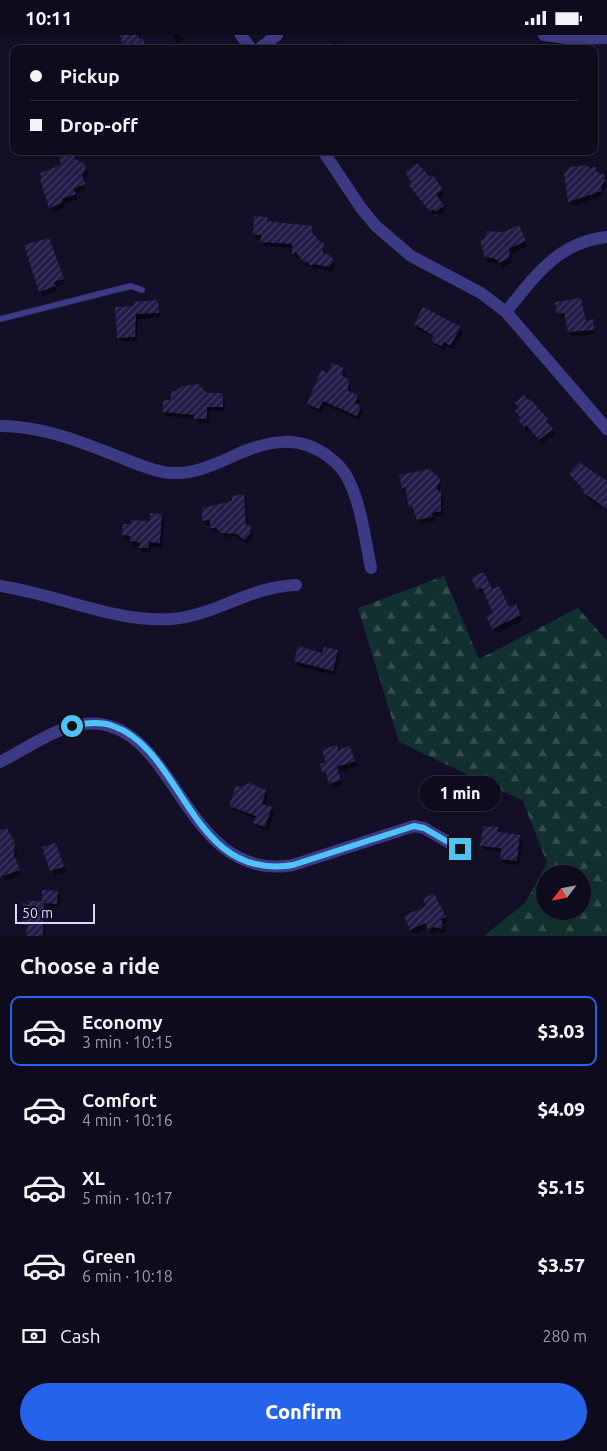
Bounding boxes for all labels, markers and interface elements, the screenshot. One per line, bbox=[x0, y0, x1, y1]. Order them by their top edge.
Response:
text: 10:11 bbox=[25, 7, 73, 29]
text: Pickup bbox=[60, 65, 120, 87]
text: Drop-off bbox=[60, 114, 138, 136]
route start bbox=[61, 715, 83, 737]
callout: 1 min bbox=[419, 777, 501, 811]
text: 1 min bbox=[440, 784, 480, 802]
route end bbox=[449, 838, 471, 860]
north arrow bbox=[536, 865, 591, 920]
map controls bbox=[536, 865, 591, 920]
scale bar bbox=[15, 901, 95, 924]
text: 50 m bbox=[22, 905, 53, 921]
text: Choose a ride bbox=[20, 953, 160, 978]
icon: car bbox=[22, 1009, 67, 1054]
text: Economy bbox=[82, 1011, 163, 1033]
text: $3.03 bbox=[537, 1020, 585, 1042]
text: 3 min · 10:15 bbox=[82, 1033, 173, 1051]
icon: car bbox=[22, 1087, 67, 1132]
text: Comfort bbox=[82, 1089, 157, 1111]
text: $4.09 bbox=[537, 1098, 585, 1120]
text: 4 min · 10:16 bbox=[82, 1111, 173, 1129]
icon: car bbox=[22, 1165, 67, 1210]
text: XL bbox=[82, 1167, 105, 1189]
text: $5.15 bbox=[537, 1176, 585, 1198]
text: 5 min · 10:17 bbox=[82, 1189, 173, 1207]
icon: car bbox=[22, 1243, 67, 1288]
text: Green bbox=[82, 1245, 136, 1267]
text: $3.57 bbox=[537, 1254, 585, 1276]
text: 6 min · 10:18 bbox=[82, 1267, 173, 1285]
icon: cash bbox=[20, 1322, 48, 1350]
text: Cash bbox=[60, 1325, 101, 1347]
text: 280 m bbox=[542, 1327, 587, 1345]
button: Confirm bbox=[20, 1383, 587, 1441]

